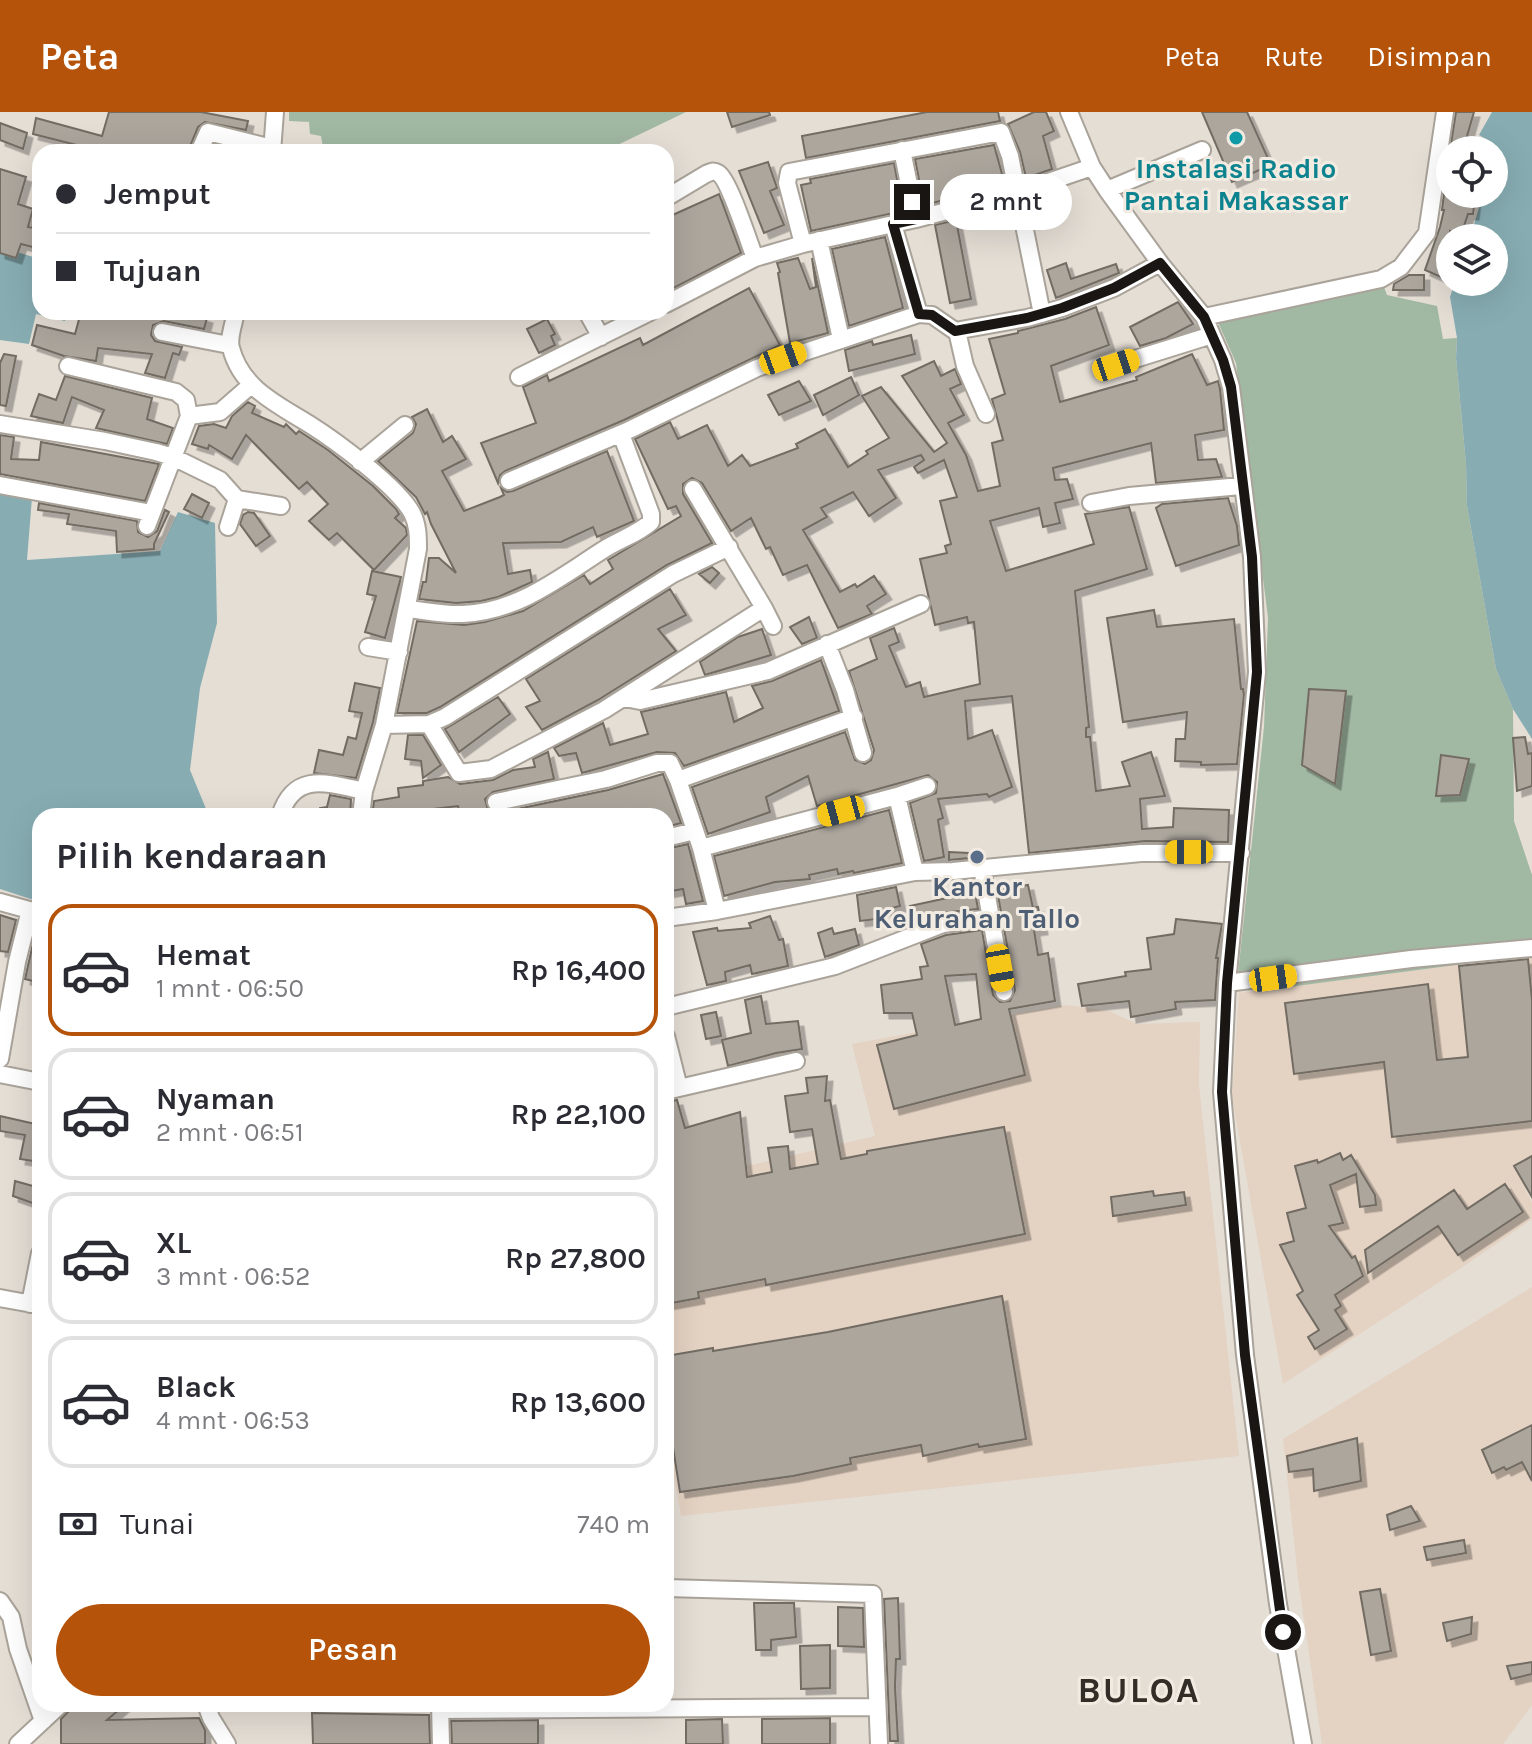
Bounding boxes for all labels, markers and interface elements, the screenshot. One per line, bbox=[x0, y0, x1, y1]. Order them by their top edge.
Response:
text: Peta bbox=[40, 34, 119, 79]
text: Peta bbox=[1164, 40, 1220, 73]
text: Rute bbox=[1264, 40, 1323, 73]
text: Disimpan bbox=[1367, 40, 1492, 73]
marker: Instalasi Radio Pantai Makassar bbox=[1227, 129, 1245, 147]
map controls bbox=[1436, 136, 1508, 296]
button: locate bbox=[1436, 136, 1508, 208]
place label: Instalasi Radio Pantai Makassar bbox=[1124, 152, 1348, 217]
callout: 2 mnt bbox=[940, 174, 1072, 230]
text: Jemput bbox=[104, 176, 211, 212]
route end bbox=[894, 184, 930, 220]
text: 2 mnt bbox=[970, 186, 1042, 217]
button: layers bbox=[1436, 224, 1508, 296]
text: Tujuan bbox=[104, 253, 201, 289]
car bbox=[756, 339, 810, 377]
car bbox=[1089, 346, 1143, 384]
car bbox=[815, 793, 867, 829]
text: Pilih kendaraan bbox=[56, 835, 328, 877]
car bbox=[1165, 840, 1213, 864]
marker: Kantor Kelurahan Tallo bbox=[968, 848, 986, 866]
place label: Kantor Kelurahan Tallo bbox=[874, 870, 1080, 935]
icon: car bbox=[60, 934, 132, 1006]
text: Hemat bbox=[156, 937, 251, 973]
car bbox=[984, 942, 1016, 994]
text: Rp 16,400 bbox=[511, 952, 646, 988]
car bbox=[1248, 963, 1298, 993]
text: 1 mnt · 06:50 bbox=[156, 973, 304, 1004]
icon: car bbox=[60, 1078, 132, 1150]
text: Nyaman bbox=[156, 1081, 275, 1117]
text: Rp 22,100 bbox=[510, 1096, 646, 1132]
text: 2 mnt · 06:51 bbox=[156, 1117, 304, 1148]
icon: car bbox=[60, 1222, 132, 1294]
text: XL bbox=[156, 1225, 191, 1261]
text: Rp 27,800 bbox=[505, 1240, 646, 1276]
text: 3 mnt · 06:52 bbox=[156, 1261, 310, 1292]
icon: car bbox=[60, 1366, 132, 1438]
text: Black bbox=[156, 1369, 236, 1405]
text: Rp 13,600 bbox=[510, 1384, 646, 1420]
text: 4 mnt · 06:53 bbox=[156, 1405, 310, 1436]
icon: cash bbox=[56, 1502, 100, 1546]
text: Tunai bbox=[120, 1506, 195, 1542]
text: 740 m bbox=[577, 1509, 650, 1540]
button: Pesan bbox=[56, 1604, 650, 1696]
route start bbox=[1265, 1614, 1301, 1650]
district label: BULOA bbox=[1077, 1669, 1201, 1711]

